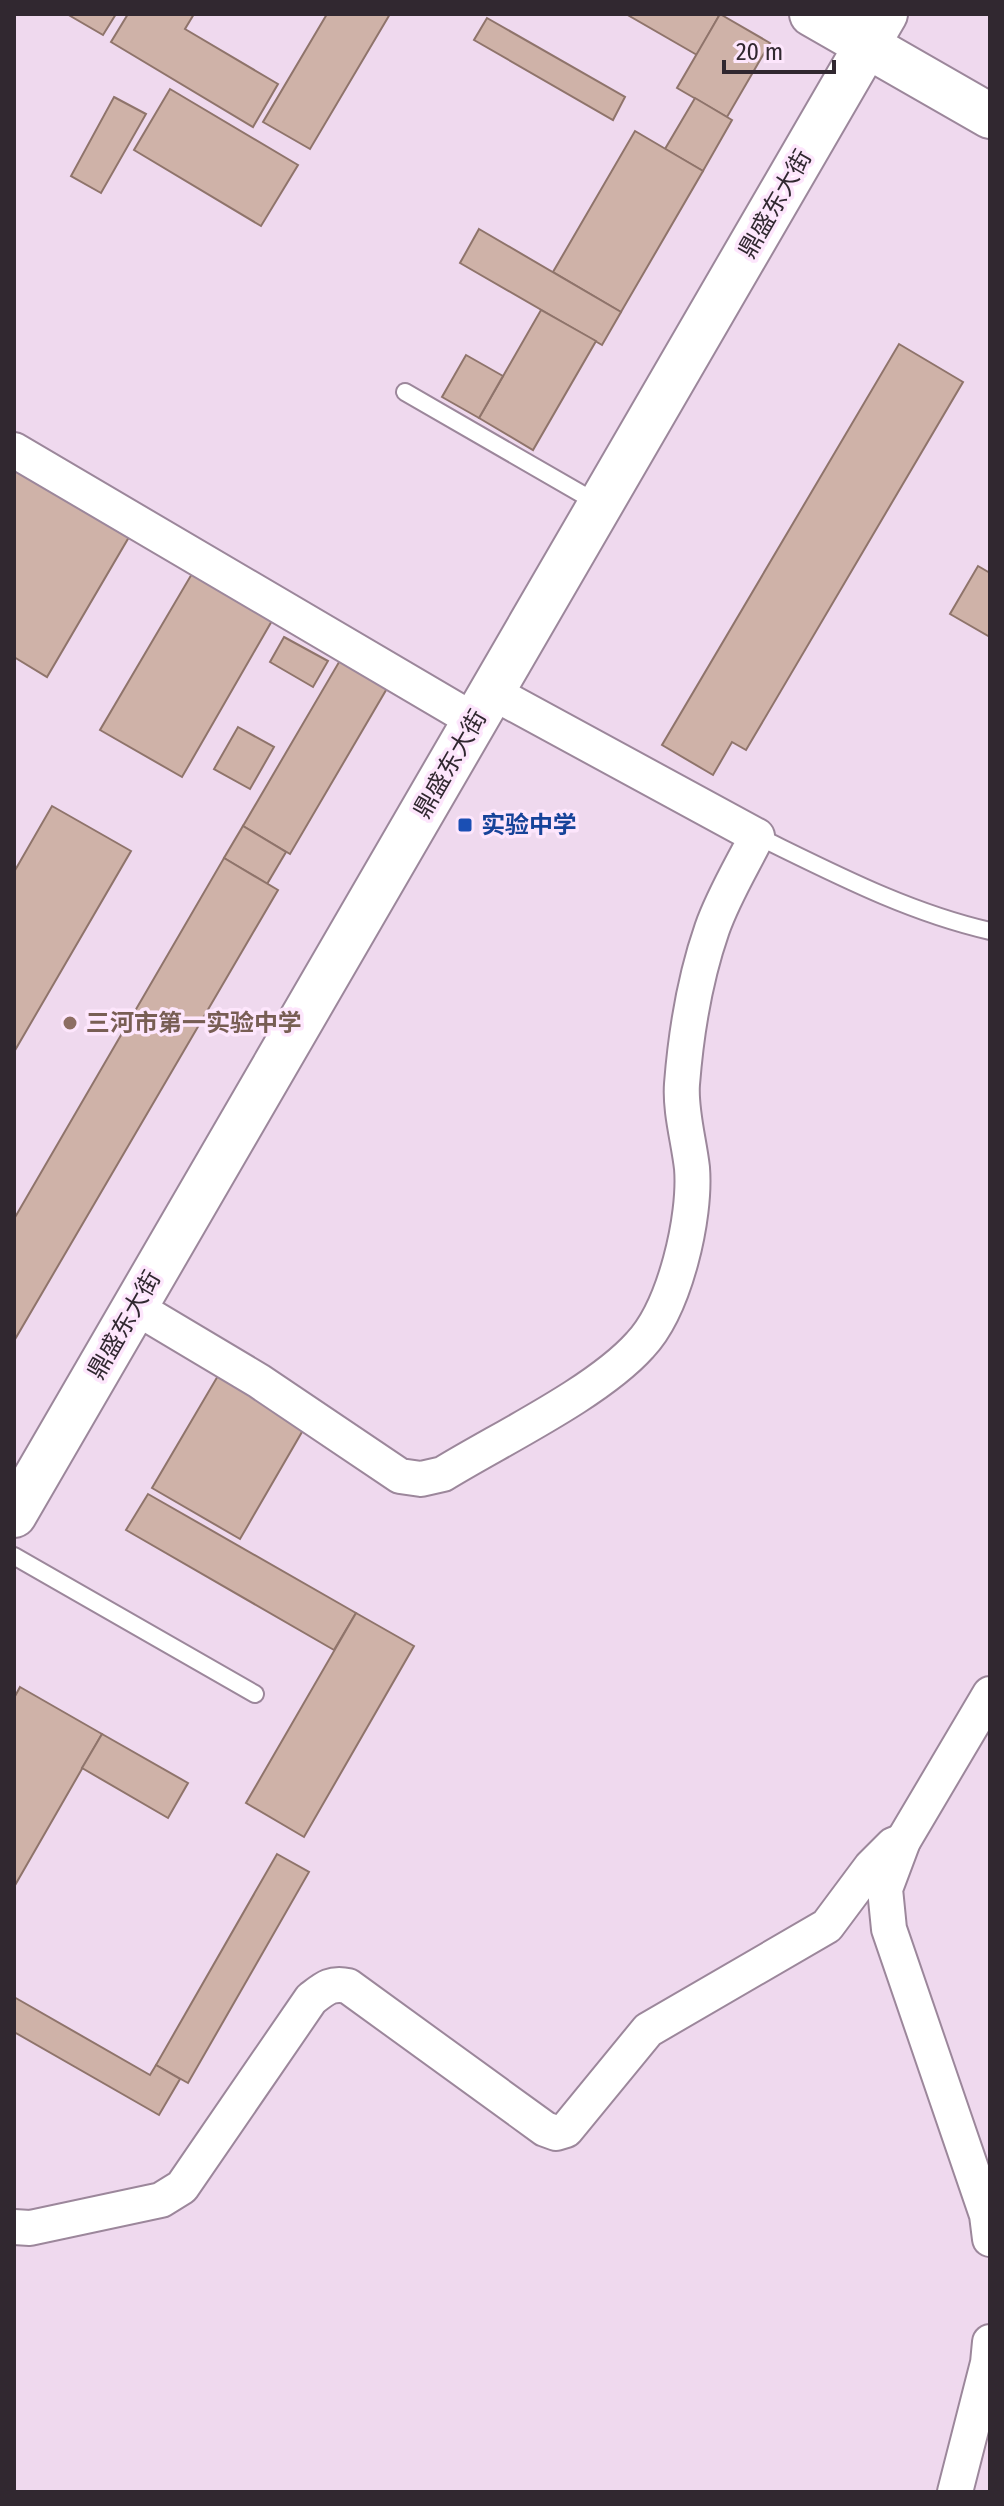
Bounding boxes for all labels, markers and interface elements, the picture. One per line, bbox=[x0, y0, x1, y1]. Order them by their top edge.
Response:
scale bar bbox=[724, 24, 834, 74]
text: 20 m bbox=[736, 38, 783, 66]
street label: 鼎盛东大街 bbox=[733, 145, 817, 263]
street label: 鼎盛东大街 bbox=[408, 705, 492, 823]
place label: 实验中学 bbox=[481, 811, 577, 839]
marker: 实验中学 bbox=[456, 816, 474, 834]
place label: 三河市第一实验中学 bbox=[86, 1009, 302, 1037]
marker: 三河市第一实验中学 bbox=[61, 1014, 79, 1032]
street label: 鼎盛东大街 bbox=[82, 1266, 166, 1384]

